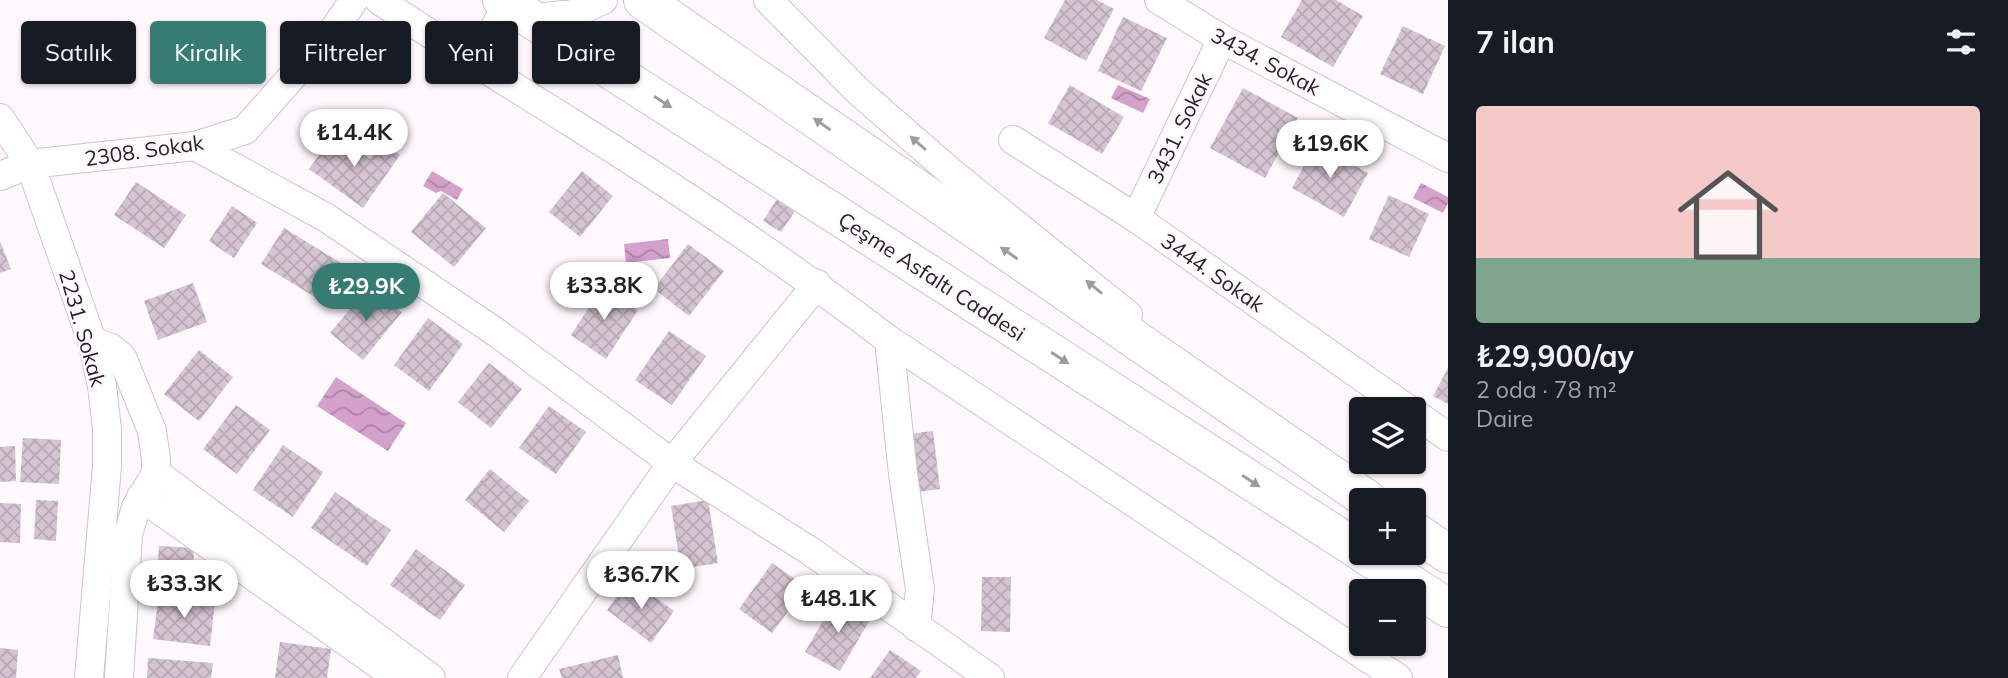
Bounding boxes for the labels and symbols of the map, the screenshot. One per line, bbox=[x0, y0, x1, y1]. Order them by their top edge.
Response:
street label: 3434. Sokak bbox=[1207, 21, 1325, 101]
street label: 3431. Sokak bbox=[1141, 68, 1217, 188]
one-way arrow bbox=[654, 95, 672, 109]
pin: ₺14.4K bbox=[297, 110, 411, 169]
one-way arrow bbox=[813, 117, 831, 131]
pin: ₺19.6K bbox=[1273, 120, 1387, 180]
street label: 2308. Sokak bbox=[83, 129, 205, 171]
one-way arrow bbox=[909, 136, 926, 151]
street label: Çeşme Asfaltı Caddesi bbox=[834, 206, 1030, 346]
street label: 3444. Sokak bbox=[1156, 227, 1270, 317]
one-way arrow bbox=[1000, 246, 1018, 260]
pin: ₺33.8K bbox=[547, 262, 661, 322]
pin: ₺29.9K bbox=[309, 264, 423, 323]
street label: 2231. Sokak bbox=[54, 267, 112, 389]
one-way arrow bbox=[1085, 279, 1103, 294]
one-way arrow bbox=[1050, 352, 1070, 365]
one-way arrow bbox=[1242, 475, 1261, 488]
pin: ₺36.7K bbox=[584, 552, 698, 611]
pin: ₺33.3K bbox=[127, 560, 241, 620]
pin: ₺48.1K bbox=[781, 576, 895, 635]

